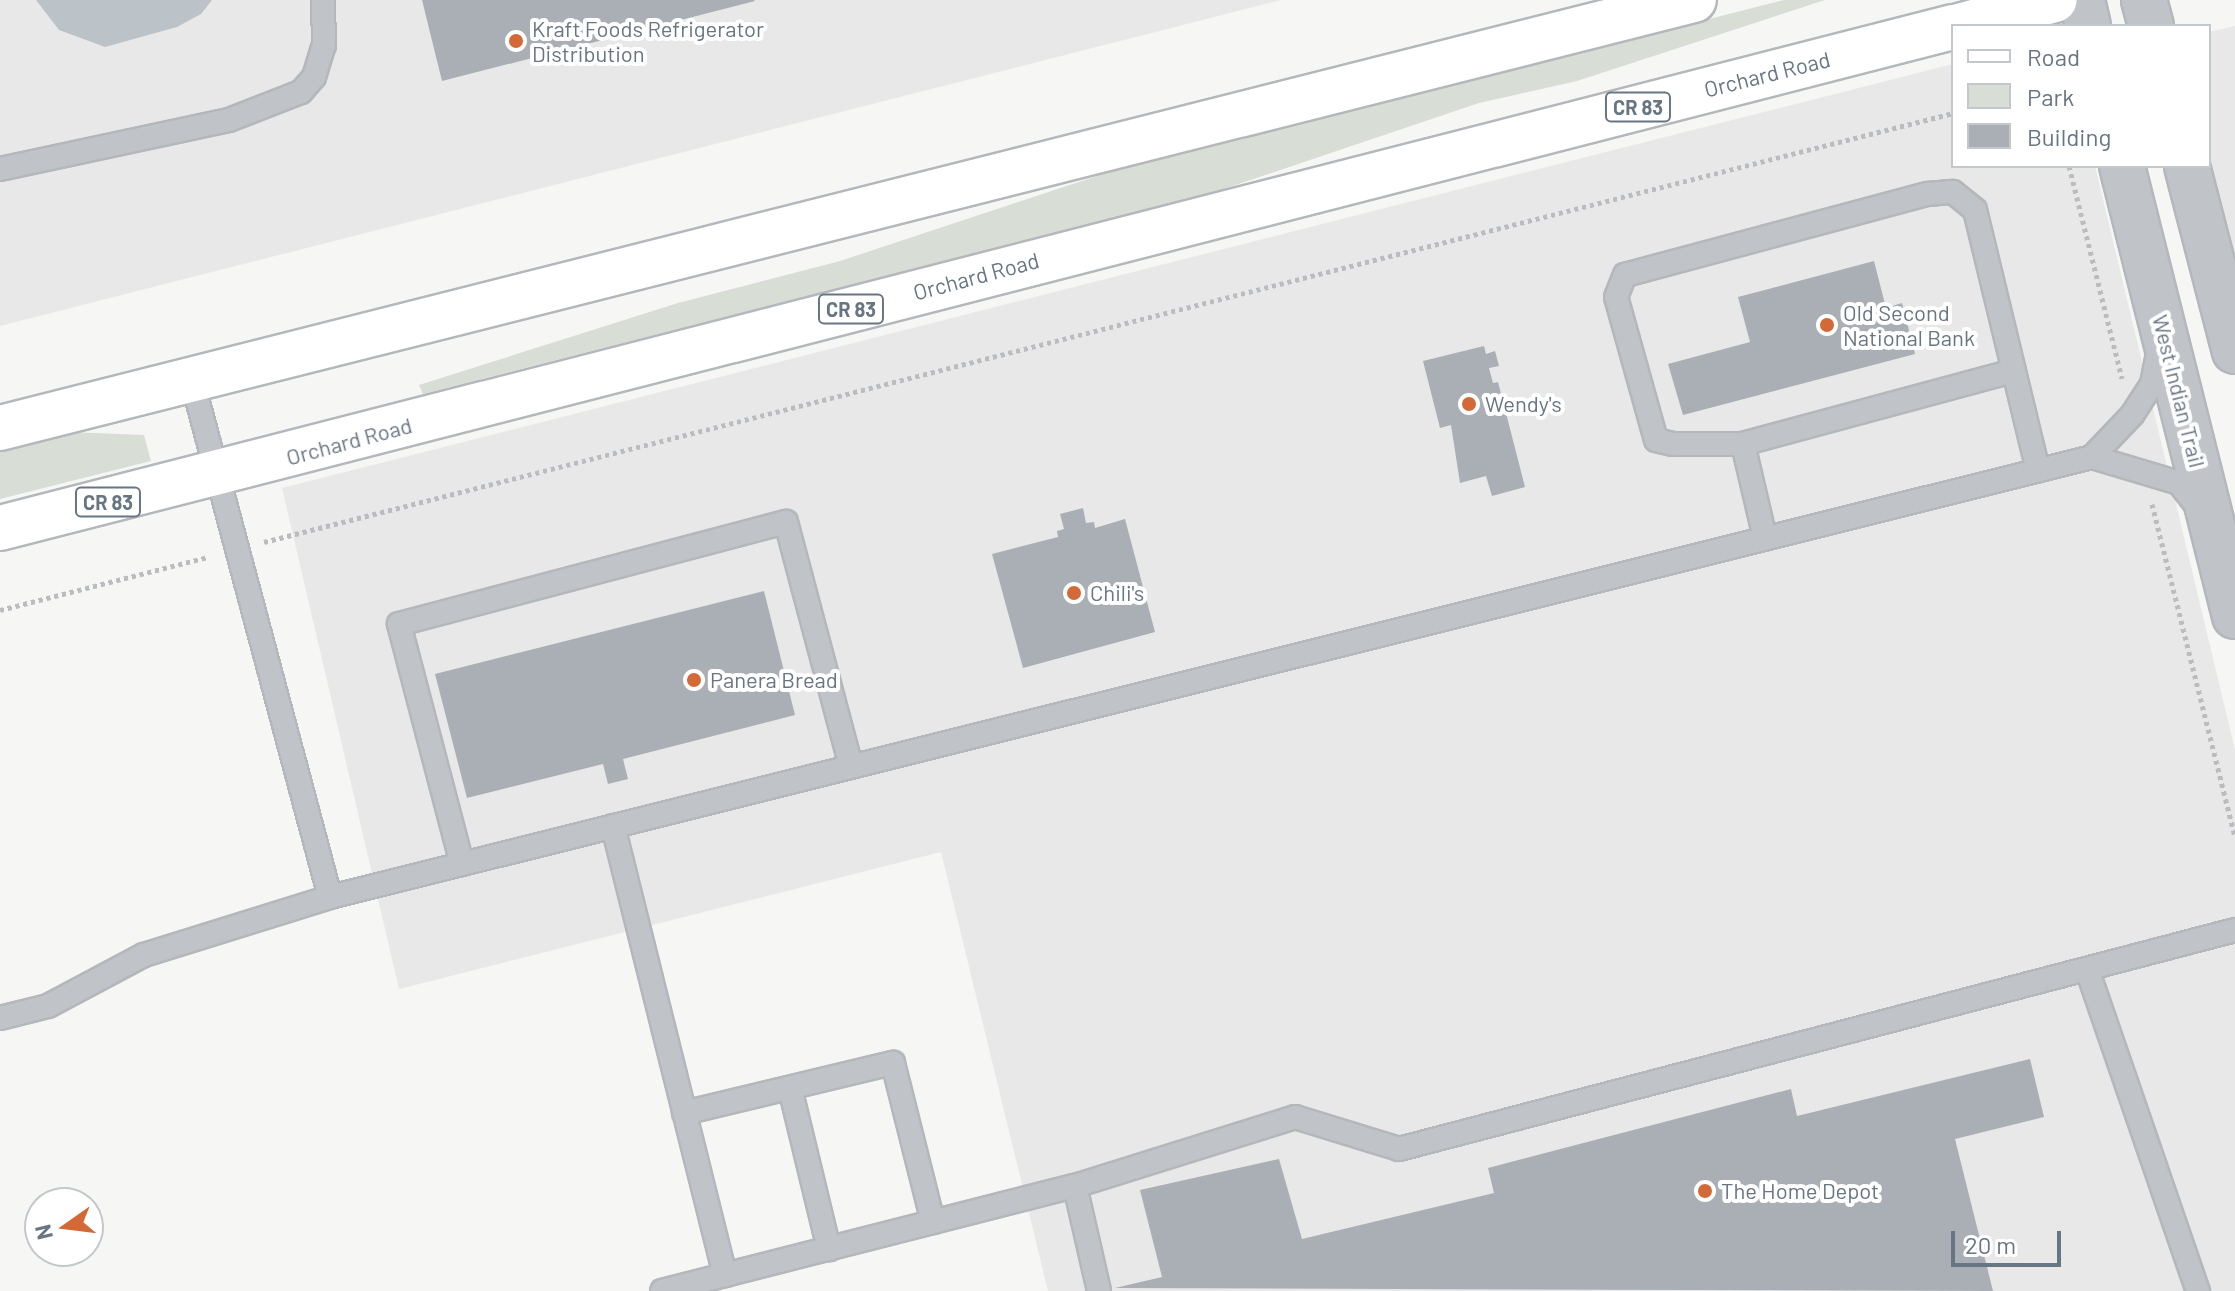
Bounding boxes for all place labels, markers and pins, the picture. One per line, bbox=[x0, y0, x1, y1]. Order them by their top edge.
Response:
place label: Kraft Foods Refrigerator Distribution bbox=[532, 15, 764, 66]
marker: Kraft Foods Refrigerator Distribution bbox=[507, 32, 525, 50]
place label: Old Second National Bank bbox=[1843, 299, 1975, 350]
marker: Old Second National Bank bbox=[1818, 316, 1836, 334]
place label: Wendy's bbox=[1485, 391, 1562, 417]
marker: Wendy's bbox=[1460, 395, 1478, 413]
place label: Chili's bbox=[1090, 580, 1144, 606]
marker: Chili's bbox=[1065, 584, 1083, 602]
place label: Panera Bread bbox=[710, 667, 838, 693]
marker: Panera Bread bbox=[685, 671, 703, 689]
place label: The Home Depot bbox=[1721, 1178, 1879, 1204]
marker: The Home Depot bbox=[1696, 1182, 1714, 1200]

